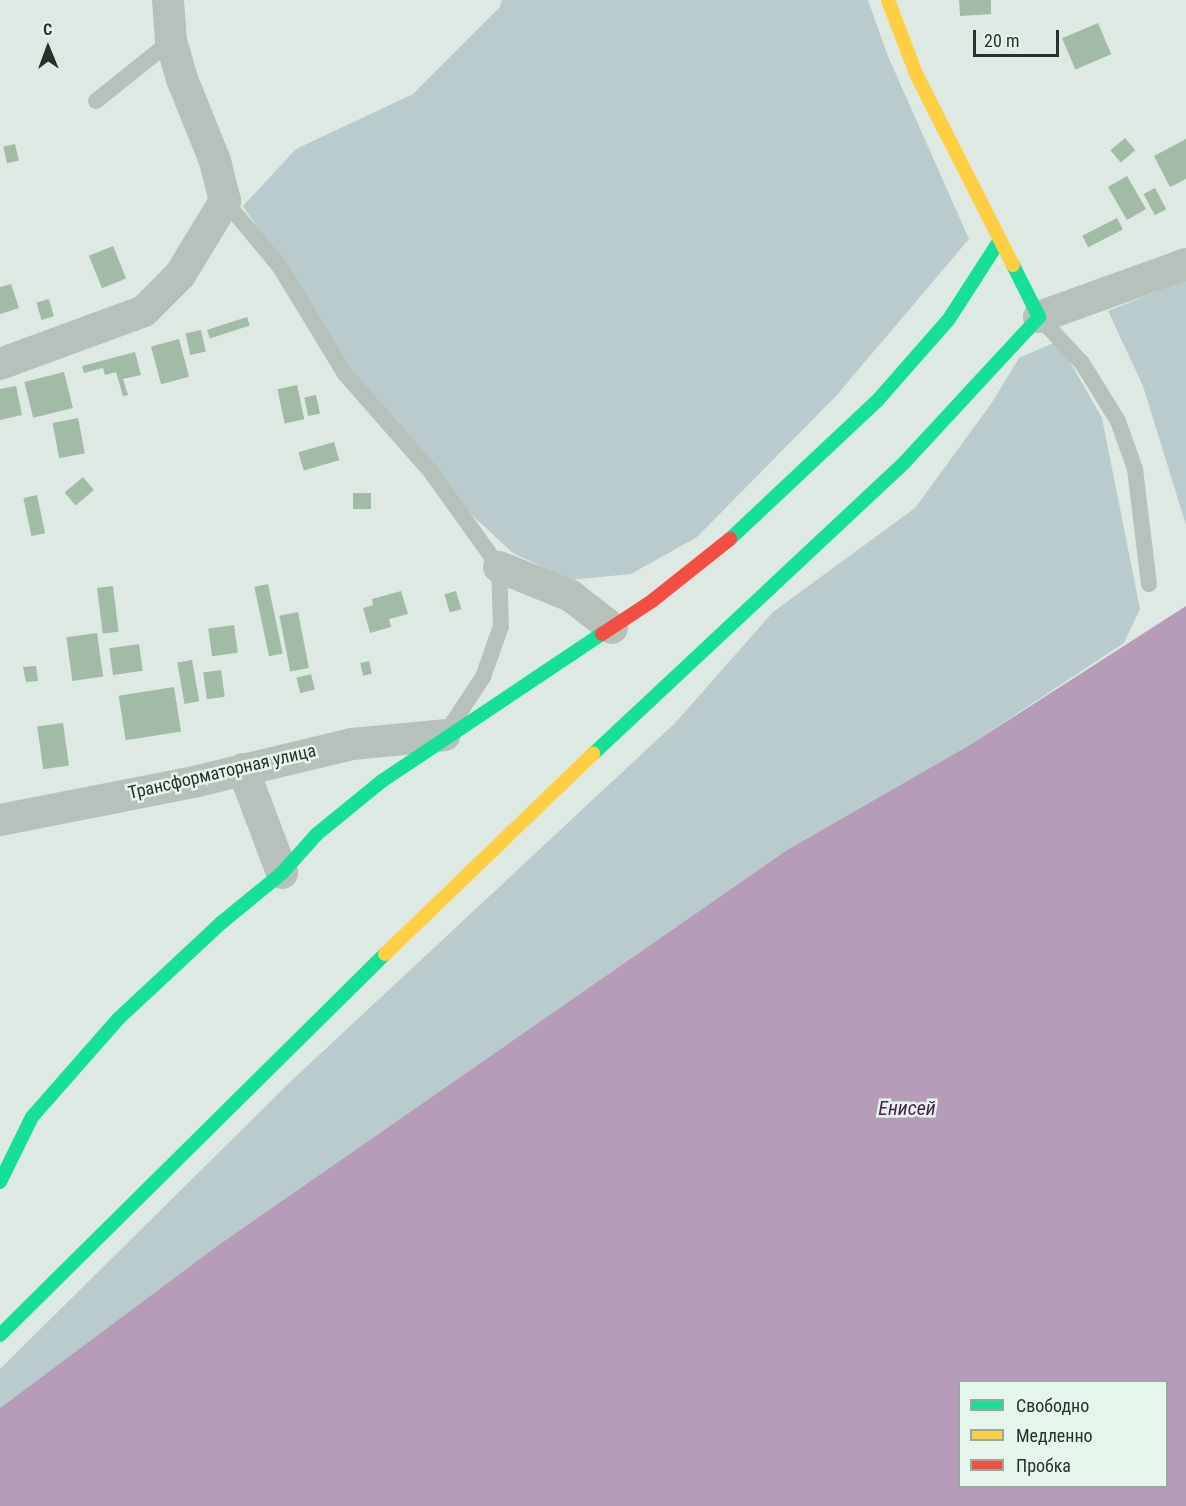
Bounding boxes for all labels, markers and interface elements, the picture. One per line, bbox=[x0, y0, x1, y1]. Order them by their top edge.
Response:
north arrow bbox=[18, 18, 78, 78]
scale bar bbox=[976, 18, 1062, 56]
text: С bbox=[43, 20, 52, 39]
text: 20 m bbox=[984, 30, 1019, 51]
street label: Трансформаторная улица bbox=[126, 740, 318, 804]
water label: Енисей bbox=[878, 1096, 936, 1120]
legend bbox=[958, 1380, 1168, 1488]
text: Свободно bbox=[1016, 1395, 1089, 1416]
text: Медленно bbox=[1016, 1425, 1093, 1446]
text: Пробка bbox=[1016, 1455, 1071, 1476]

